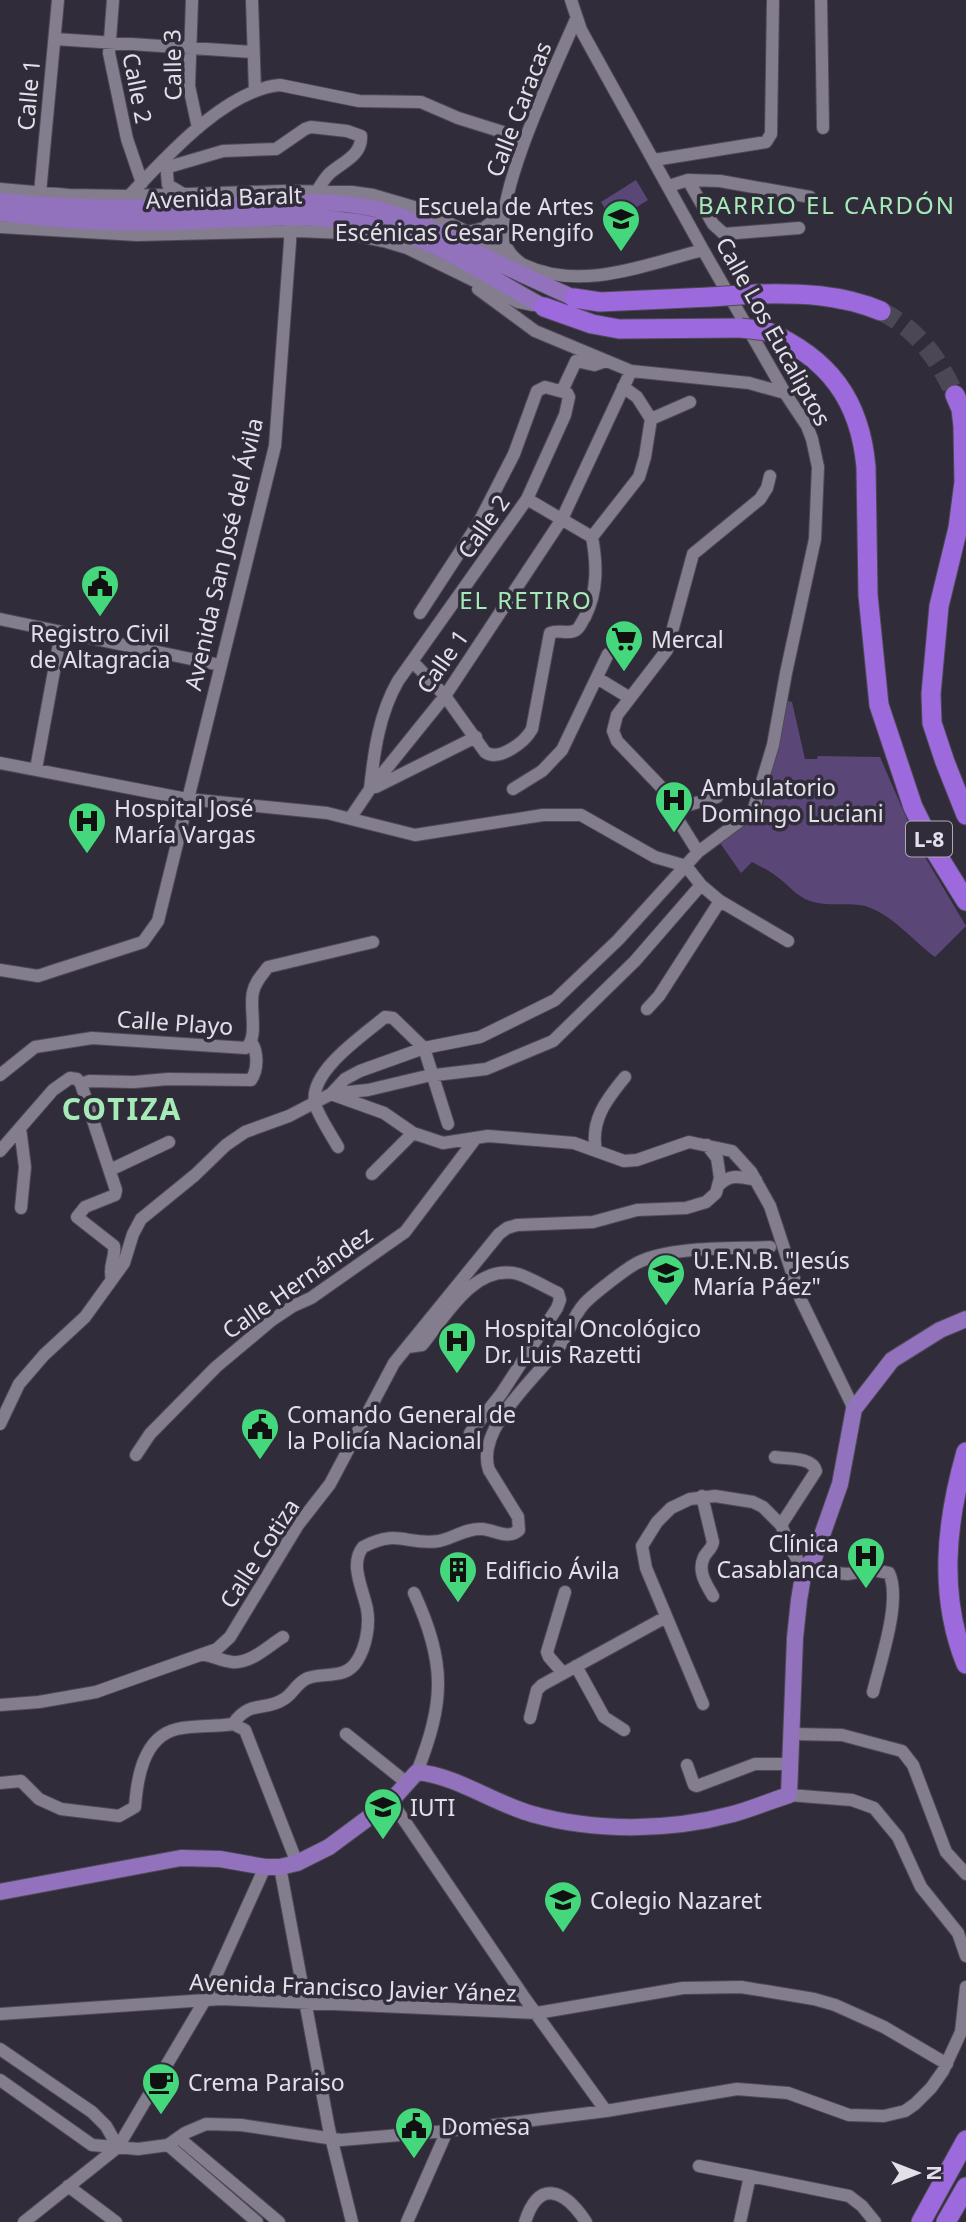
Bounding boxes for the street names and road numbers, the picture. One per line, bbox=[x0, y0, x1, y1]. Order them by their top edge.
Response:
street label: Calle 3 bbox=[155, 29, 189, 101]
street label: Calle Caracas bbox=[478, 37, 558, 181]
street label: Calle 2 bbox=[115, 50, 161, 126]
street label: Calle 1 bbox=[9, 58, 47, 132]
street label: Avenida Baralt bbox=[145, 178, 303, 216]
street label: Calle Los Eucaliptos bbox=[709, 231, 839, 431]
street label: Avenida San José del Ávila bbox=[176, 415, 270, 693]
street label: Calle 2 bbox=[449, 488, 517, 564]
street label: Calle 1 bbox=[408, 623, 476, 699]
road number: L-8 bbox=[906, 822, 952, 856]
street label: Calle Playo bbox=[116, 1002, 234, 1042]
street label: Calle Hernández bbox=[215, 1218, 379, 1346]
street label: Calle Cotiza bbox=[212, 1492, 306, 1614]
street label: Avenida Francisco Javier Yánez bbox=[189, 1965, 517, 2009]

